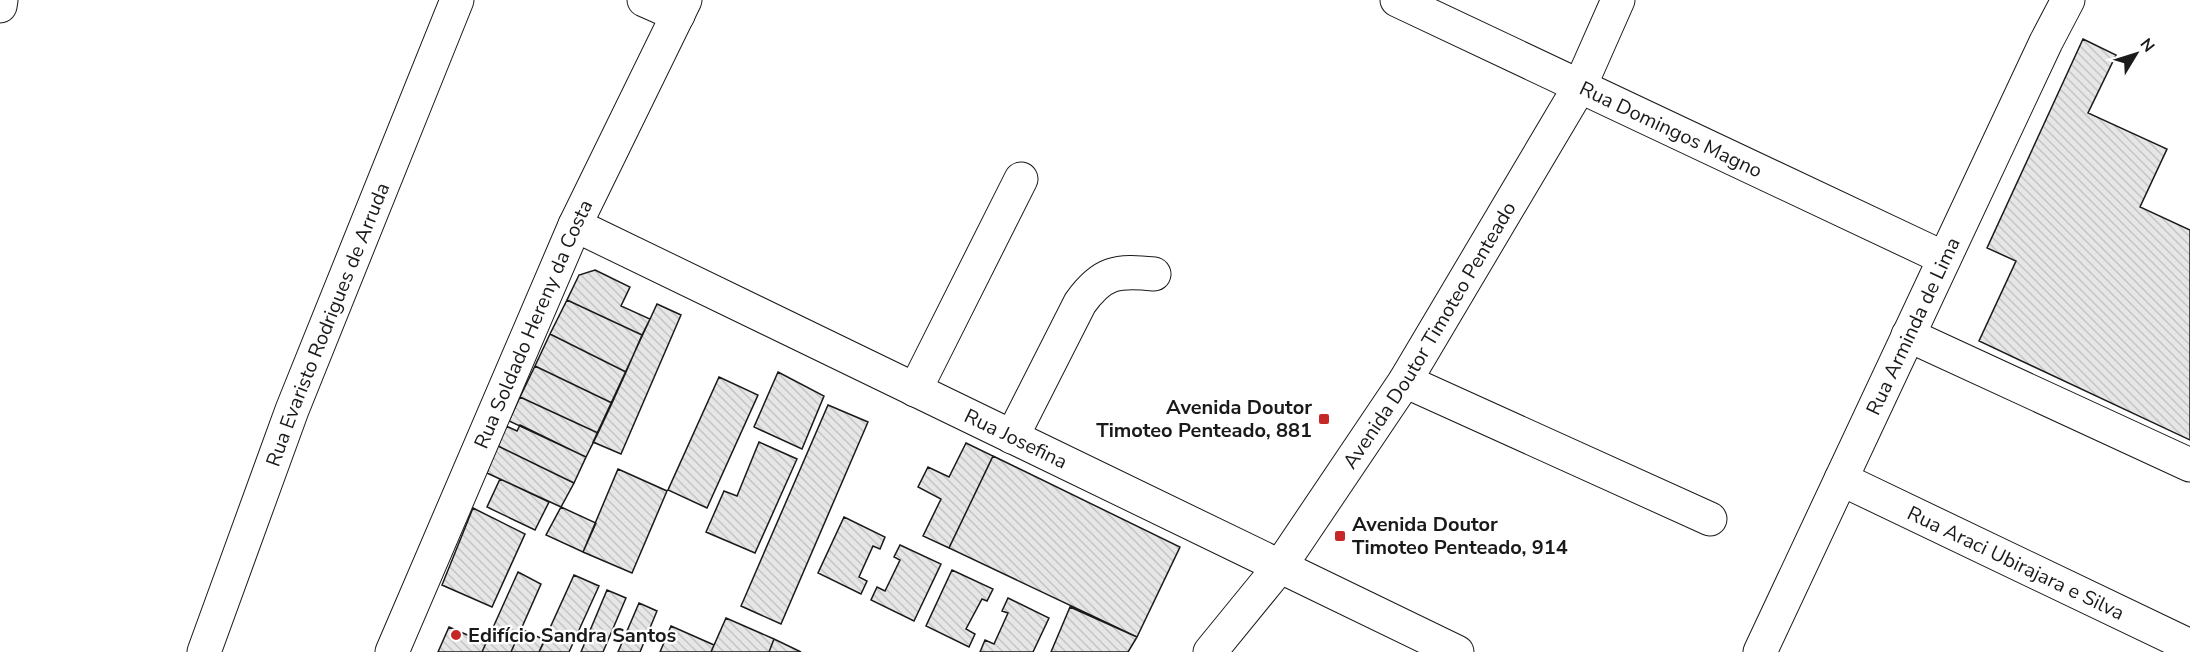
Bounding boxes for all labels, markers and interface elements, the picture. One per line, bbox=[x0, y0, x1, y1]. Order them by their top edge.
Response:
north arrow bbox=[2106, 24, 2166, 84]
text: N bbox=[2135, 34, 2159, 57]
street label: Rua Domingos Magno bbox=[1575, 75, 1767, 184]
street label: Rua Evaristo Rodrigues de Arruda bbox=[259, 179, 396, 470]
street label: Rua Soldado Hereny da Costa bbox=[467, 195, 599, 453]
street label: Avenida Doutor Timoteo Penteado bbox=[1336, 196, 1522, 474]
street label: Rua Arminda de Lima bbox=[1860, 233, 1966, 419]
place label: Avenida Doutor Timoteo Penteado, 881 bbox=[1096, 394, 1312, 444]
street label: Rua Josefina bbox=[960, 402, 1072, 475]
marker: Avenida Doutor Timoteo Penteado, 881 bbox=[1317, 412, 1331, 426]
street label: Rua Araci Ubirajara e Silva bbox=[1903, 499, 2129, 626]
place label: Avenida Doutor Timoteo Penteado, 914 bbox=[1352, 511, 1568, 561]
marker: Avenida Doutor Timoteo Penteado, 914 bbox=[1333, 529, 1347, 543]
place label: Edifício Sandra Santos bbox=[468, 622, 677, 649]
marker: Edifício Sandra Santos bbox=[449, 628, 463, 642]

